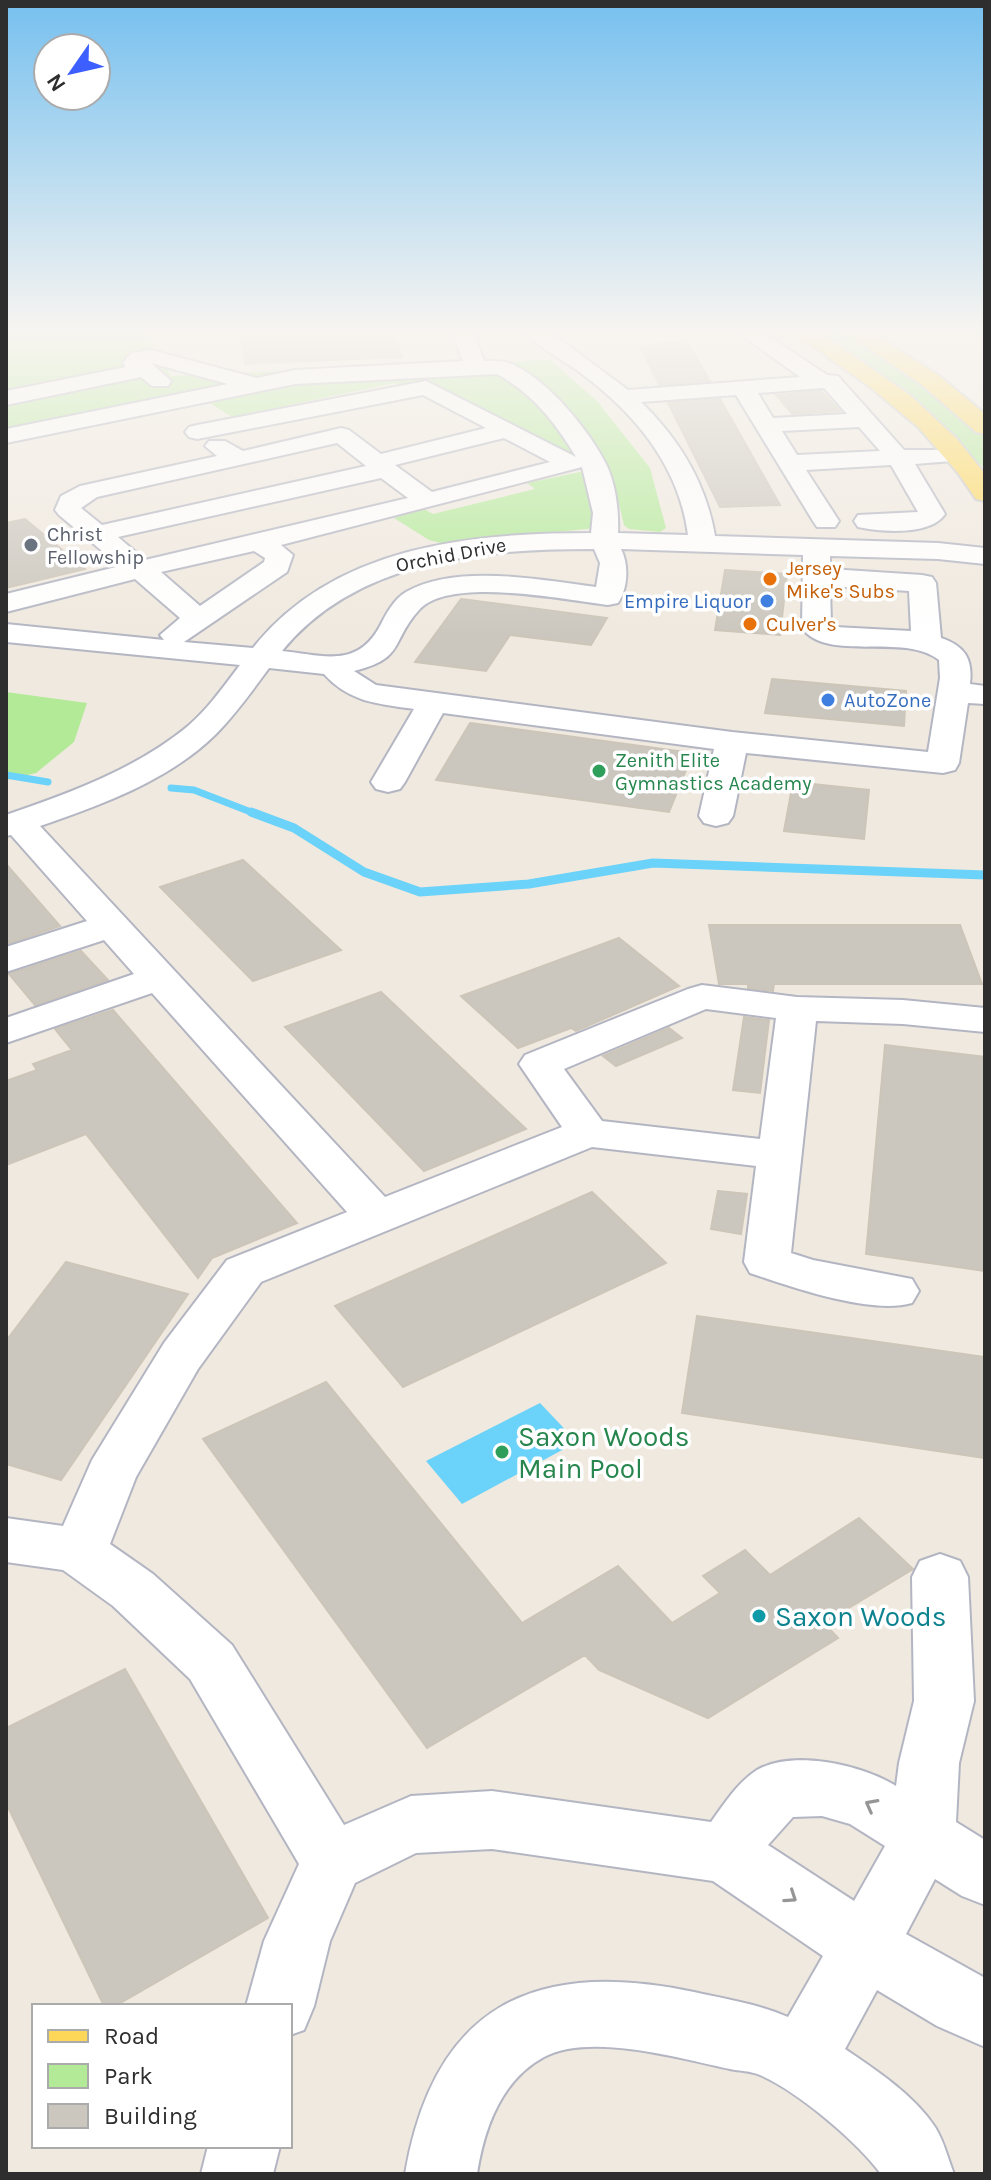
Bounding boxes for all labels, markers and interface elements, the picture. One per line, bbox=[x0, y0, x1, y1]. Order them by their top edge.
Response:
north arrow bbox=[32, 32, 112, 112]
text: N bbox=[41, 69, 71, 96]
place label: Christ Fellowship bbox=[47, 523, 144, 569]
street label: Orchid Drive bbox=[394, 533, 508, 577]
marker: Christ Fellowship bbox=[22, 536, 40, 554]
place label: Jersey Mike's Subs bbox=[786, 557, 895, 603]
marker: Jersey Mike's Subs bbox=[761, 570, 779, 588]
place label: Empire Liquor bbox=[624, 590, 752, 613]
marker: Empire Liquor bbox=[758, 592, 776, 610]
place label: Culver's bbox=[766, 613, 837, 636]
marker: Culver's bbox=[741, 615, 759, 633]
place label: AutoZone bbox=[844, 689, 931, 712]
marker: AutoZone bbox=[819, 691, 837, 709]
place label: Zenith Elite Gymnastics Academy bbox=[615, 749, 812, 795]
marker: Zenith Elite Gymnastics Academy bbox=[590, 762, 608, 780]
place label: Saxon Woods Main Pool bbox=[518, 1420, 690, 1485]
marker: Saxon Woods Main Pool bbox=[493, 1443, 511, 1461]
place label: Saxon Woods bbox=[775, 1600, 947, 1633]
marker: Saxon Woods bbox=[750, 1607, 768, 1625]
one-way arrow bbox=[865, 1800, 879, 1815]
one-way arrow bbox=[783, 1887, 797, 1902]
legend bbox=[32, 2004, 292, 2148]
text: Road bbox=[104, 2022, 159, 2050]
text: Park bbox=[104, 2062, 153, 2090]
text: Building bbox=[104, 2102, 197, 2130]

